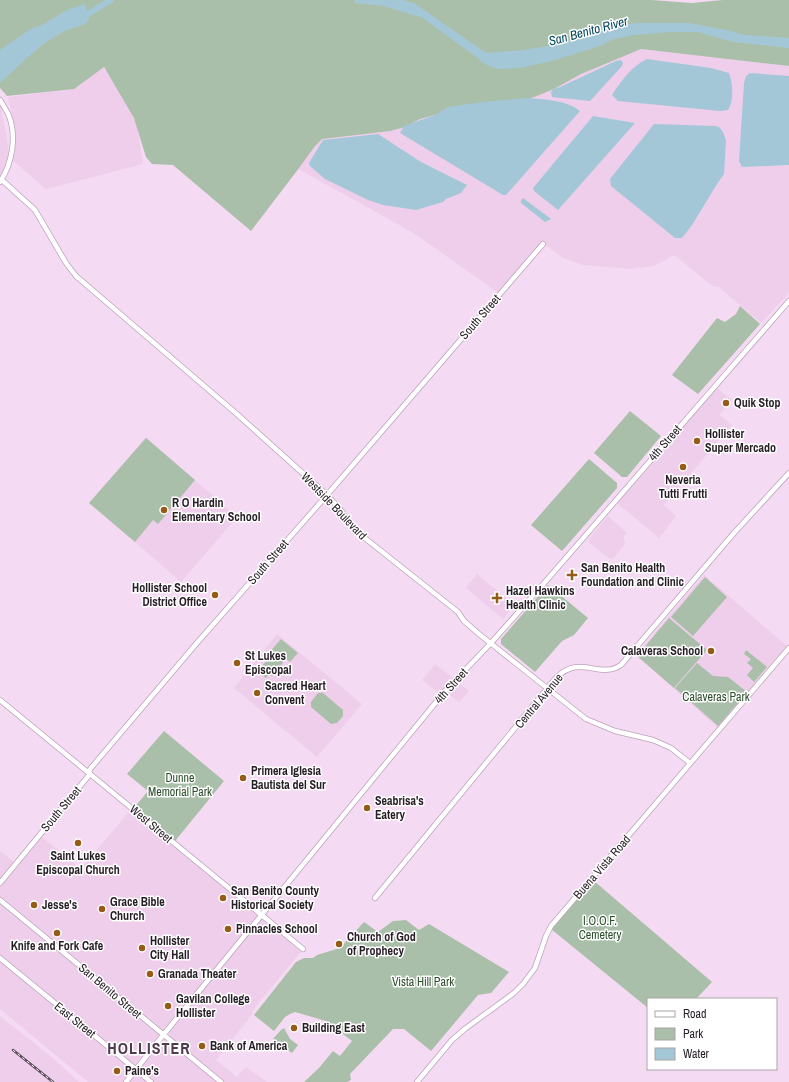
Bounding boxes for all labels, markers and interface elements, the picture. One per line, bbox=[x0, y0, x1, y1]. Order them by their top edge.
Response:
water label: San Benito River bbox=[547, 12, 630, 50]
street label: South Street bbox=[456, 291, 504, 343]
place label: Quik Stop bbox=[734, 395, 780, 411]
marker: Quik Stop bbox=[721, 398, 731, 408]
street label: 4th Street bbox=[645, 421, 685, 464]
place label: Hollister Super Mercado bbox=[705, 426, 776, 456]
marker: Hollister Super Mercado bbox=[692, 436, 702, 446]
marker: Neveria Tutti Frutti bbox=[678, 462, 688, 472]
street label: Westside Boulevard bbox=[298, 469, 370, 543]
place label: Neveria Tutti Frutti bbox=[659, 472, 707, 502]
place label: R O Hardin Elementary School bbox=[172, 495, 261, 525]
marker: R O Hardin Elementary School bbox=[159, 505, 169, 515]
street label: South Street bbox=[244, 536, 292, 588]
place label: San Benito Health Foundation and Clinic bbox=[581, 560, 684, 590]
marker: San Benito Health Foundation and Clinic bbox=[566, 569, 578, 581]
place label: Hollister School District Office bbox=[132, 580, 208, 610]
place label: Hazel Hawkins Health Clinic bbox=[506, 583, 575, 613]
marker: Hollister School District Office bbox=[210, 590, 220, 600]
marker: Hazel Hawkins Health Clinic bbox=[491, 592, 503, 604]
place label: Calaveras School bbox=[621, 643, 703, 659]
marker: Calaveras School bbox=[706, 646, 716, 656]
place label: St Lukes Episcopal bbox=[245, 648, 292, 678]
marker: St Lukes Episcopal bbox=[232, 658, 242, 668]
street label: 4th Street bbox=[431, 665, 471, 707]
street label: Central Avenue bbox=[511, 670, 567, 732]
place label: Sacred Heart Convent bbox=[265, 678, 326, 708]
marker: Sacred Heart Convent bbox=[252, 688, 262, 698]
park label: Calaveras Park bbox=[682, 689, 750, 705]
place label: Primera Iglesia Bautista del Sur bbox=[251, 763, 326, 793]
park label: Dunne Memorial Park bbox=[148, 770, 212, 800]
marker: Primera Iglesia Bautista del Sur bbox=[238, 773, 248, 783]
street label: South Street bbox=[37, 783, 85, 835]
place label: Seabrisa's Eatery bbox=[375, 793, 424, 823]
street label: West Street bbox=[126, 801, 176, 847]
marker: Seabrisa's Eatery bbox=[362, 803, 372, 813]
street label: Buena Vista Road bbox=[570, 832, 634, 902]
marker: Saint Lukes Episcopal Church bbox=[73, 838, 83, 848]
place label: Saint Lukes Episcopal Church bbox=[36, 848, 120, 878]
place label: San Benito County Historical Society bbox=[231, 883, 320, 913]
marker: San Benito County Historical Society bbox=[218, 893, 228, 903]
place label: Grace Bible Church bbox=[110, 894, 165, 924]
place label: Jesse's bbox=[42, 897, 78, 913]
marker: Jesse's bbox=[29, 900, 39, 910]
marker: Grace Bible Church bbox=[97, 904, 107, 914]
park label: I.O.O.F. Cemetery bbox=[579, 913, 621, 943]
place label: Pinnacles School bbox=[236, 921, 318, 937]
marker: Pinnacles School bbox=[223, 924, 233, 934]
marker: Knife and Fork Cafe bbox=[52, 928, 62, 938]
place label: Church of God of Prophecy bbox=[347, 929, 416, 959]
place label: Hollister City Hall bbox=[150, 933, 190, 963]
place label: Knife and Fork Cafe bbox=[11, 938, 104, 954]
marker: Church of God of Prophecy bbox=[334, 939, 344, 949]
marker: Hollister City Hall bbox=[137, 943, 147, 953]
street label: San Benito Street bbox=[75, 960, 145, 1022]
place label: Granada Theater bbox=[158, 966, 236, 982]
marker: Granada Theater bbox=[145, 969, 155, 979]
park label: Vista Hill Park bbox=[392, 974, 454, 990]
place label: Gavilan College Hollister bbox=[176, 991, 250, 1021]
street label: East Street bbox=[51, 998, 99, 1042]
legend bbox=[647, 998, 777, 1070]
marker: Gavilan College Hollister bbox=[163, 1001, 173, 1011]
text: Road bbox=[683, 1006, 707, 1022]
place label: Building East bbox=[302, 1020, 366, 1036]
marker: Building East bbox=[289, 1023, 299, 1033]
text: Park bbox=[683, 1026, 703, 1042]
district label: HOLLISTER bbox=[107, 1037, 191, 1059]
place label: Bank of America bbox=[210, 1038, 288, 1054]
marker: Bank of America bbox=[197, 1041, 207, 1051]
text: Water bbox=[683, 1046, 710, 1062]
place label: Paine's bbox=[125, 1063, 160, 1079]
marker: Paine's bbox=[112, 1066, 122, 1076]

